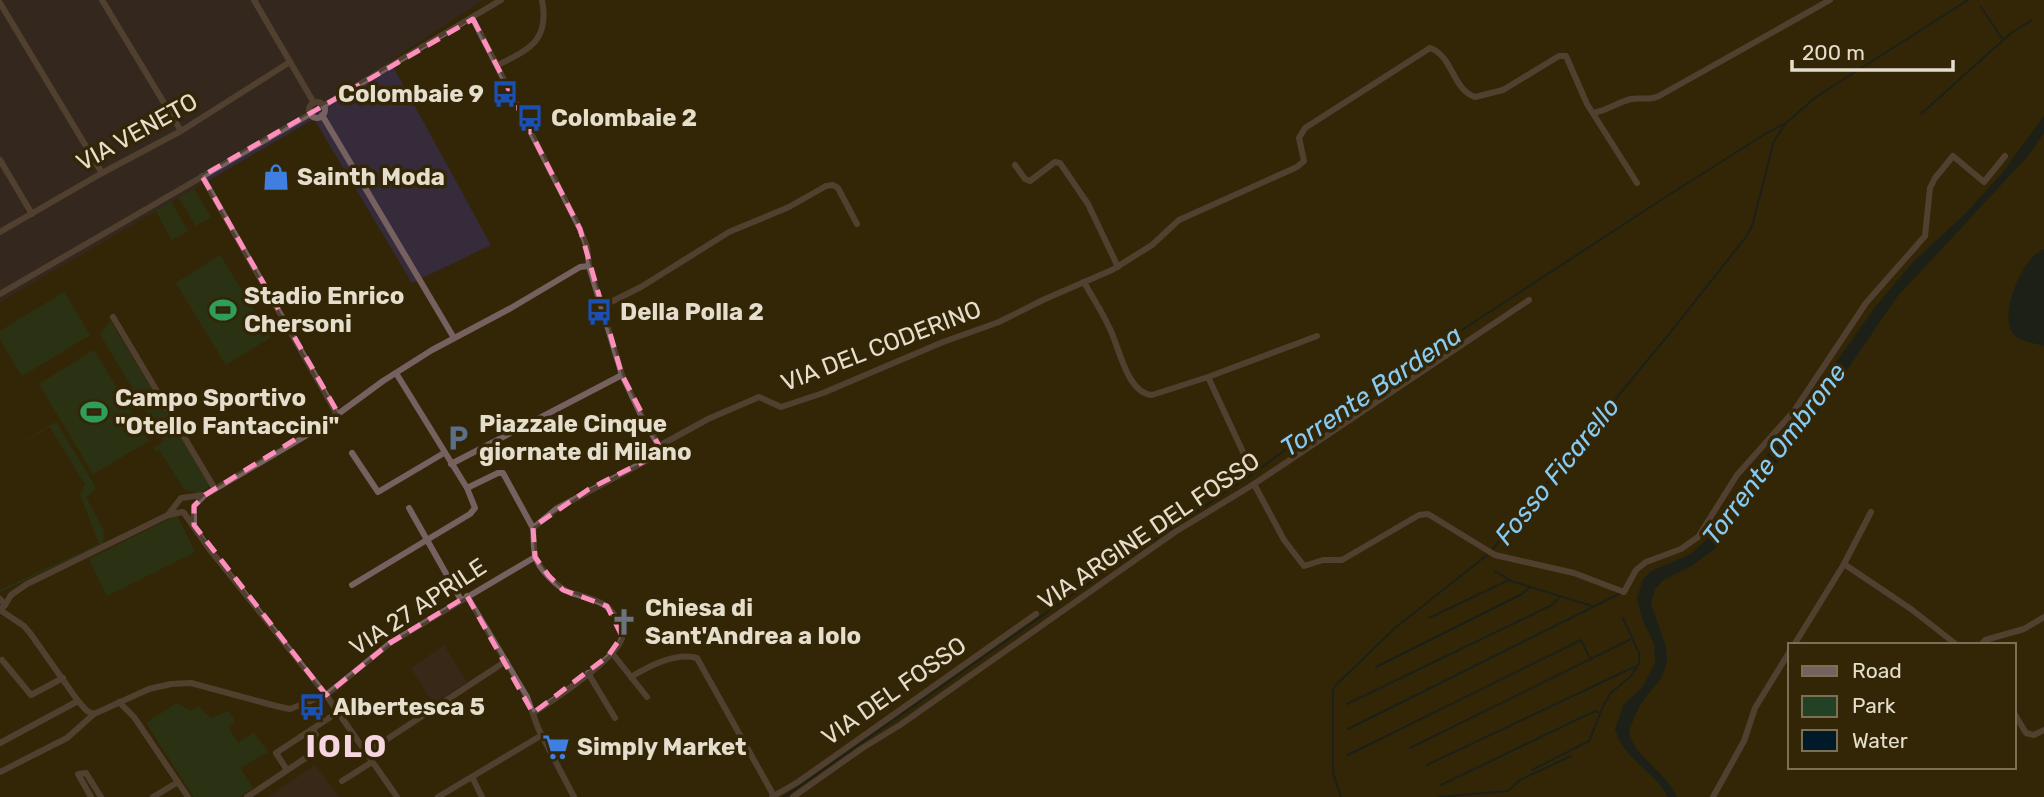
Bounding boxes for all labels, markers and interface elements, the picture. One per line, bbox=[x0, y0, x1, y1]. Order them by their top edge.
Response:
scale bar bbox=[1792, 28, 1953, 72]
text: 200 m bbox=[1802, 40, 1865, 65]
bus stop icon: Colombaie 9 bbox=[490, 79, 520, 109]
place label: Colombaie 9 bbox=[338, 80, 484, 108]
street label: VIA VENETO bbox=[72, 87, 202, 177]
bus stop icon: Colombaie 2 bbox=[515, 103, 545, 133]
place label: Colombaie 2 bbox=[551, 104, 697, 132]
shop icon: Sainth Moda bbox=[261, 162, 291, 192]
place label: Sainth Moda bbox=[297, 163, 445, 191]
place label: Stadio Enrico Chersoni bbox=[244, 282, 404, 338]
sports icon: Stadio Enrico Chersoni bbox=[208, 295, 238, 325]
street label: VIA DEL CODERINO bbox=[777, 295, 985, 397]
bus stop icon: Della Polla 2 bbox=[584, 297, 614, 327]
place label: Della Polla 2 bbox=[620, 298, 764, 326]
water label: Torrente Bardena bbox=[1275, 319, 1468, 463]
water label: Torrente Ombrone bbox=[1696, 357, 1853, 551]
place label: Campo Sportivo "Otello Fantaccini" bbox=[115, 384, 339, 440]
water label: Fosso Ficarello bbox=[1489, 391, 1626, 551]
sports icon: Campo Sportivo "Otello Fantaccini" bbox=[79, 397, 109, 427]
place label: Piazzale Cinque giornate di Milano bbox=[479, 410, 692, 466]
parking icon: Piazzale Cinque giornate di Milano bbox=[443, 423, 473, 453]
street label: VIA ARGINE DEL FOSSO bbox=[1033, 446, 1265, 616]
street label: VIA 27 APRILE bbox=[345, 552, 491, 662]
place label: Chiesa di Sant'Andrea a Iolo bbox=[645, 594, 861, 650]
church icon: Chiesa di Sant'Andrea a Iolo bbox=[609, 607, 639, 637]
street label: VIA DEL FOSSO bbox=[816, 631, 972, 751]
legend bbox=[1788, 643, 2016, 769]
text: Road bbox=[1852, 658, 1902, 683]
bus stop icon: Albertesca 5 bbox=[297, 692, 327, 722]
place label: Albertesca 5 bbox=[333, 693, 485, 721]
text: Park bbox=[1852, 693, 1896, 718]
district label: IOLO bbox=[306, 727, 388, 765]
text: Water bbox=[1852, 728, 1908, 753]
supermarket icon: Simply Market bbox=[541, 732, 571, 762]
place label: Simply Market bbox=[577, 733, 746, 761]

